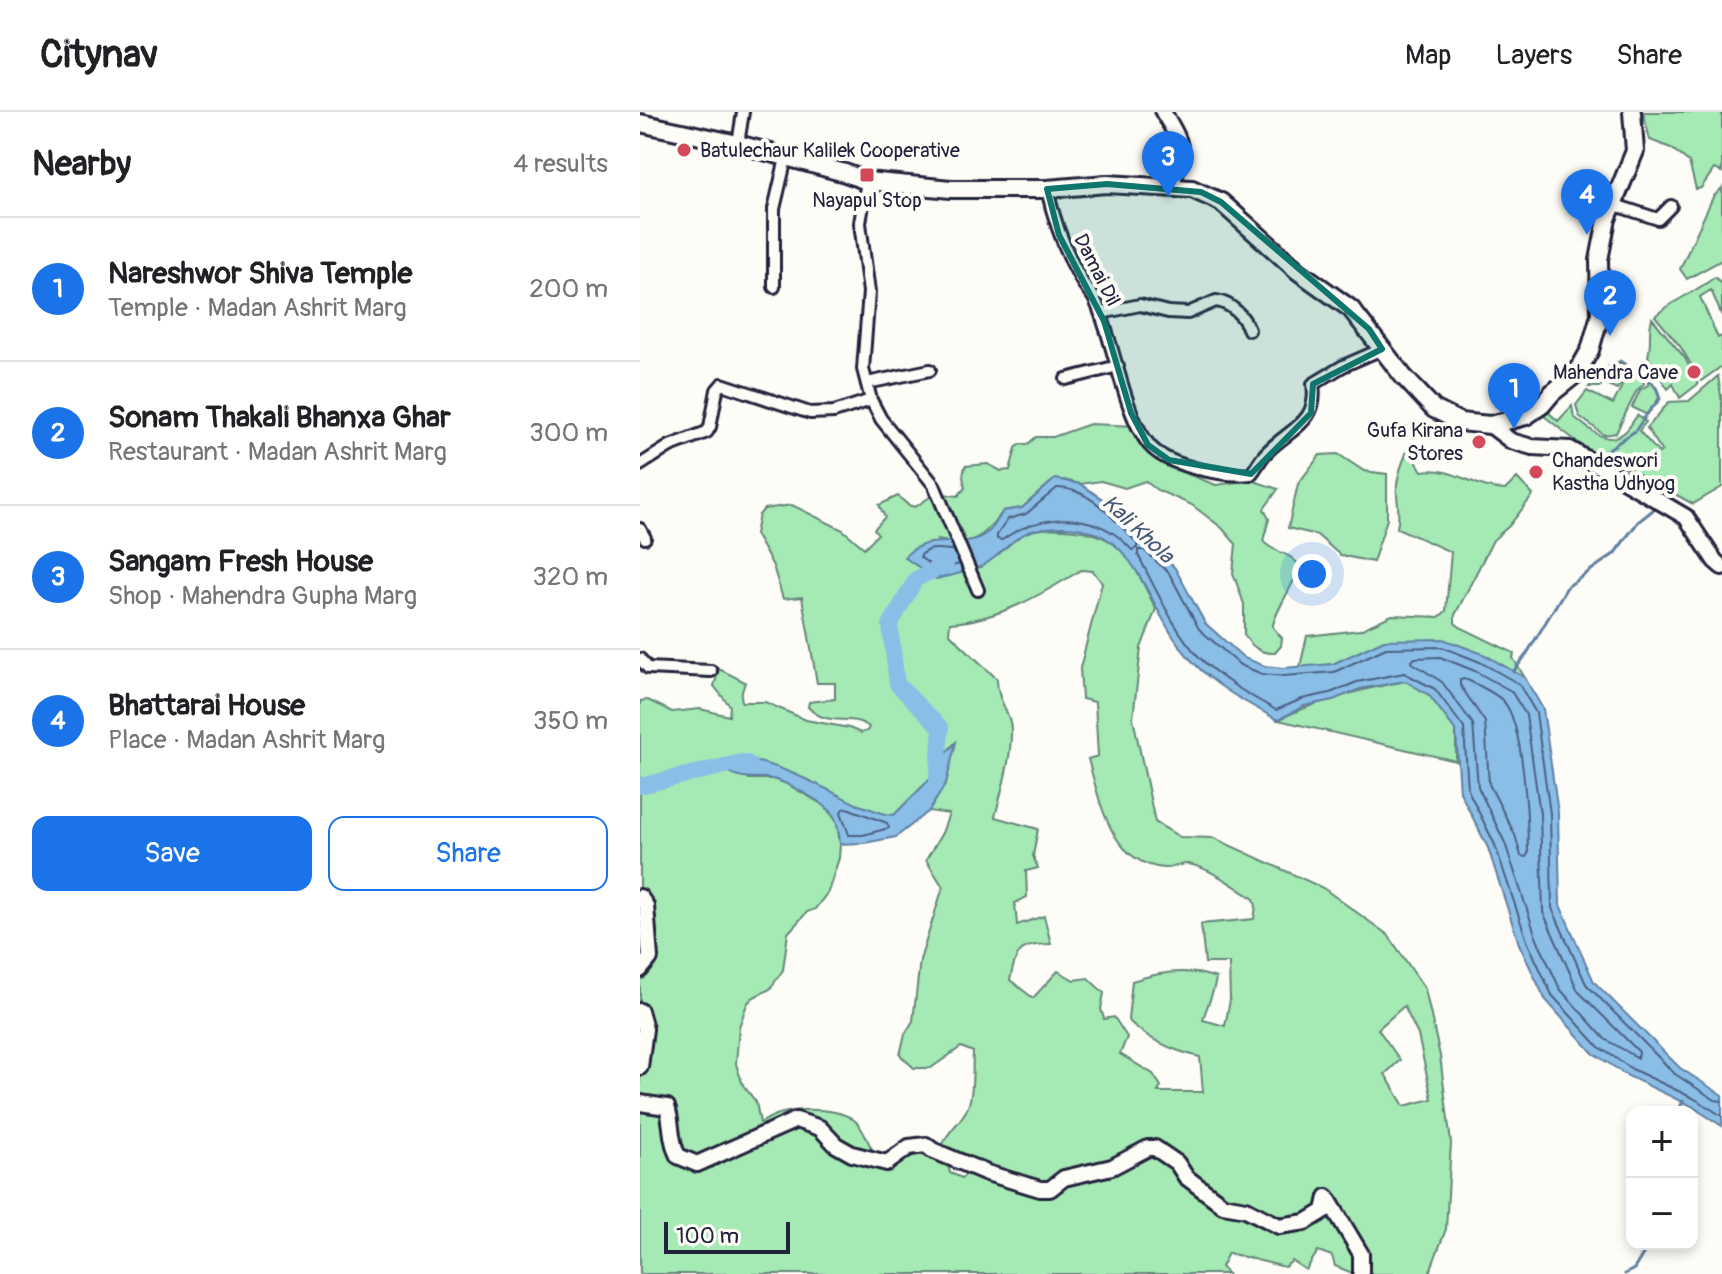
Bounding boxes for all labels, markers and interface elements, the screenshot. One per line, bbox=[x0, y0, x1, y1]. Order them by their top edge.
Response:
text: Citynav bbox=[40, 31, 158, 79]
text: Map bbox=[1405, 38, 1451, 73]
text: Layers bbox=[1495, 38, 1572, 73]
text: Share bbox=[1616, 38, 1682, 73]
pin: 3 bbox=[1142, 131, 1194, 197]
place label: Batulechaur Kalilek Cooperative bbox=[700, 138, 960, 163]
marker: Batulechaur Kalilek Cooperative bbox=[675, 141, 693, 159]
text: Nearby bbox=[32, 143, 131, 186]
text: 4 results bbox=[513, 148, 608, 180]
marker: Nayapul Stop bbox=[858, 166, 876, 184]
pin: 4 bbox=[1561, 169, 1613, 235]
place label: Nayapul Stop bbox=[812, 188, 922, 213]
street label: Damai Dil bbox=[1068, 230, 1126, 310]
text: Nareshwor Shiva Temple bbox=[108, 255, 412, 292]
pin: 2 bbox=[1584, 270, 1636, 336]
text: 1 bbox=[53, 273, 63, 305]
text: 200 m bbox=[529, 273, 608, 305]
text: Temple · Madan Ashrit Marg bbox=[108, 292, 407, 324]
place label: Mahendra Cave bbox=[1553, 360, 1678, 385]
pin: 1 bbox=[1488, 363, 1540, 429]
marker: Mahendra Cave bbox=[1685, 363, 1703, 381]
text: Sonam Thakali Bhanxa Ghar bbox=[108, 399, 451, 436]
text: 2 bbox=[51, 417, 65, 449]
text: 300 m bbox=[529, 417, 608, 449]
place label: Gufa Kirana Stores bbox=[1367, 418, 1463, 466]
marker: Gufa Kirana Stores bbox=[1470, 433, 1488, 451]
text: Restaurant · Madan Ashrit Marg bbox=[108, 436, 447, 468]
place label: Chandeswori Kastha Udhyog bbox=[1552, 448, 1675, 496]
marker: Chandeswori Kastha Udhyog bbox=[1527, 463, 1545, 481]
water label: Kali Khola bbox=[1096, 489, 1181, 571]
text: Sangam Fresh House bbox=[108, 543, 373, 580]
your location bbox=[1292, 554, 1332, 594]
text: 3 bbox=[51, 561, 65, 593]
text: 320 m bbox=[532, 561, 608, 593]
text: Shop · Mahendra Gupha Marg bbox=[108, 580, 417, 612]
text: Bhattarai House bbox=[108, 687, 305, 724]
text: 4 bbox=[50, 705, 66, 737]
text: 350 m bbox=[533, 705, 608, 737]
text: Place · Madan Ashrit Marg bbox=[108, 724, 385, 756]
button: Save bbox=[32, 816, 312, 891]
button: Share bbox=[328, 816, 608, 891]
map controls bbox=[1626, 1106, 1698, 1250]
button: + bbox=[1626, 1106, 1698, 1178]
button: − bbox=[1626, 1178, 1698, 1250]
scale bar bbox=[664, 1218, 790, 1254]
text: 100 m bbox=[676, 1222, 739, 1250]

